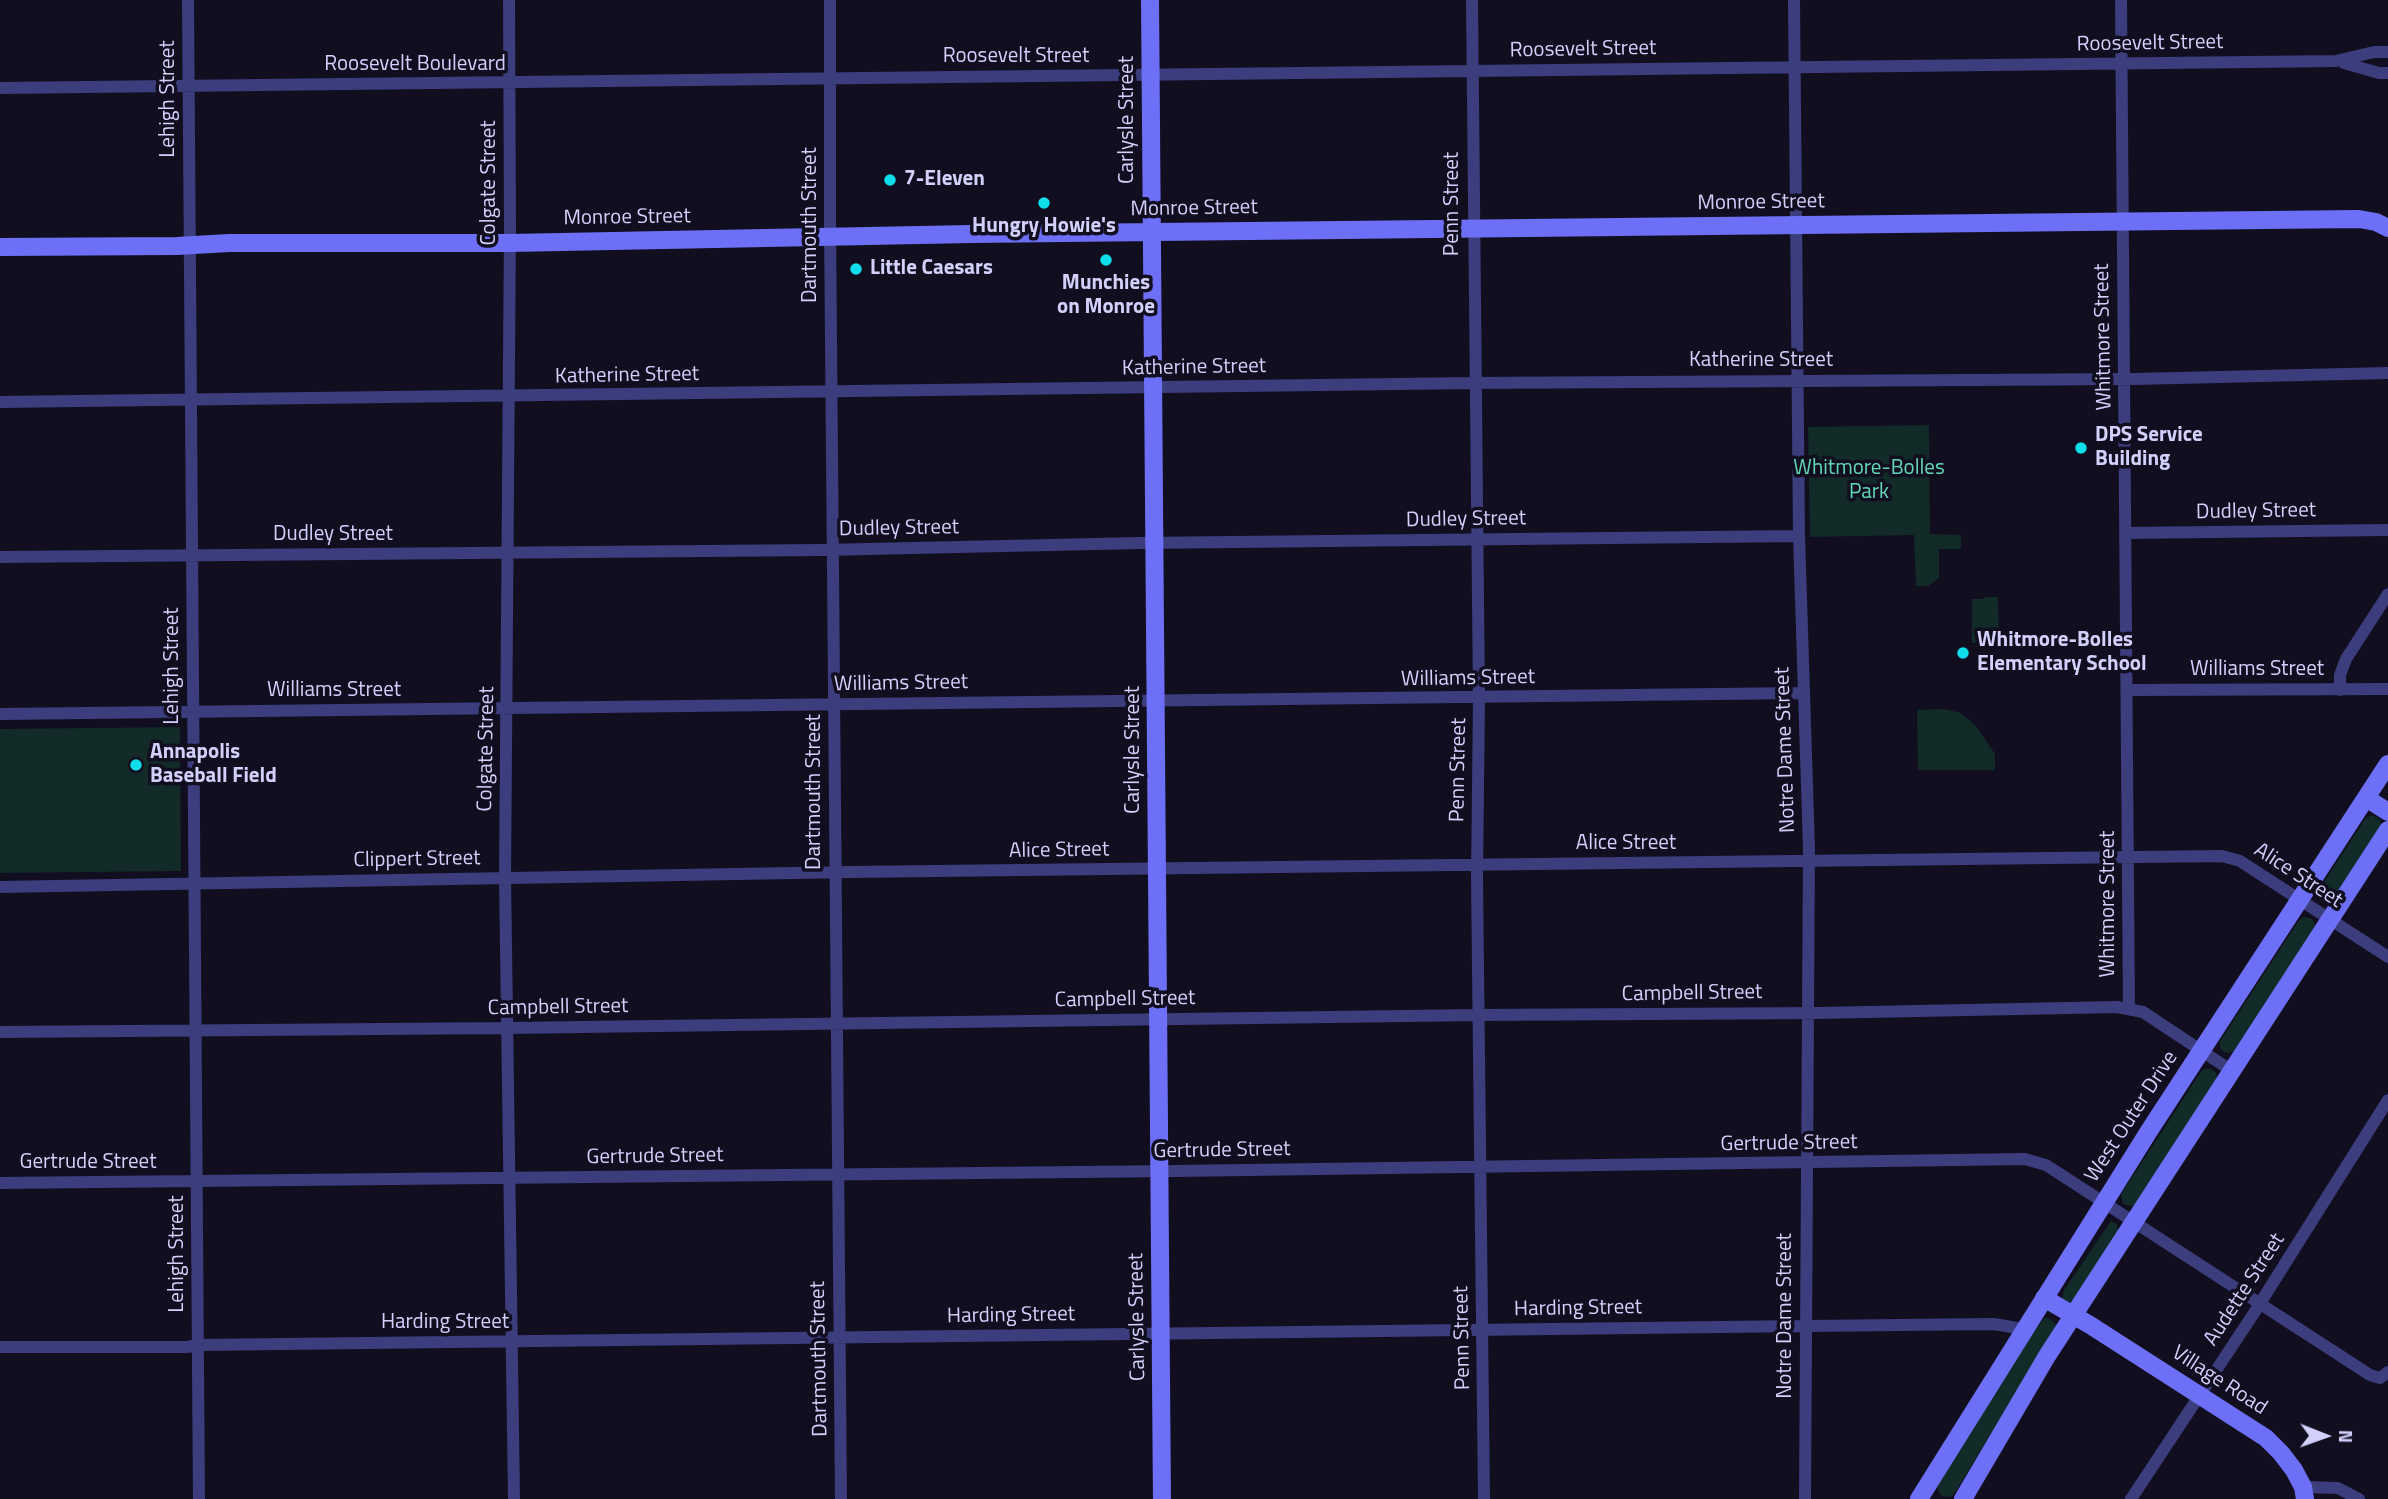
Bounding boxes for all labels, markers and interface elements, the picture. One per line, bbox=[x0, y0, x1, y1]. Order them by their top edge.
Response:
street label: Roosevelt Street bbox=[2076, 30, 2224, 58]
street label: Roosevelt Street bbox=[1509, 36, 1657, 64]
street label: Lehigh Street bbox=[156, 40, 182, 158]
street label: Roosevelt Street bbox=[943, 44, 1089, 70]
street label: Roosevelt Boulevard bbox=[324, 52, 506, 78]
street label: Carlysle Street bbox=[1115, 56, 1141, 184]
street label: Colgate Street bbox=[477, 120, 503, 246]
street label: Dartmouth Street bbox=[798, 147, 824, 303]
street label: Penn Street bbox=[1440, 152, 1466, 256]
place label: 7-Eleven bbox=[904, 167, 985, 193]
marker: 7-Eleven bbox=[882, 172, 898, 188]
street label: Monroe Street bbox=[1697, 189, 1825, 217]
marker: Hungry Howie's bbox=[1036, 195, 1052, 211]
street label: Monroe Street bbox=[1130, 195, 1258, 223]
street label: Monroe Street bbox=[563, 204, 691, 232]
place label: Hungry Howie's bbox=[972, 214, 1116, 240]
marker: Munchies on Monroe bbox=[1098, 252, 1114, 268]
place label: Little Caesars bbox=[870, 256, 993, 282]
marker: Little Caesars bbox=[848, 261, 864, 277]
street label: Whitmore Street bbox=[2090, 263, 2118, 411]
place label: Munchies on Monroe bbox=[1057, 271, 1155, 321]
street label: Katherine Street bbox=[1689, 348, 1833, 374]
street label: Katherine Street bbox=[1122, 354, 1266, 382]
street label: Katherine Street bbox=[555, 362, 699, 390]
place label: DPS Service Building bbox=[2095, 423, 2203, 473]
marker: DPS Service Building bbox=[2073, 440, 2089, 456]
park label: Whitmore-Bolles Park bbox=[1793, 456, 1945, 506]
street label: Dudley Street bbox=[2196, 498, 2316, 526]
street label: Dudley Street bbox=[1406, 506, 1526, 534]
street label: Dudley Street bbox=[839, 515, 959, 543]
street label: Dudley Street bbox=[273, 522, 393, 548]
street label: Lehigh Street bbox=[160, 607, 186, 725]
place label: Whitmore-Bolles Elementary School bbox=[1977, 628, 2147, 678]
marker: Whitmore-Bolles Elementary School bbox=[1955, 645, 1971, 661]
street label: Williams Street bbox=[2190, 657, 2324, 683]
street label: Williams Street bbox=[1401, 665, 1535, 693]
street label: Notre Dame Street bbox=[1771, 667, 1801, 833]
street label: Williams Street bbox=[834, 670, 968, 698]
street label: Williams Street bbox=[267, 678, 401, 704]
street label: Colgate Street bbox=[473, 686, 501, 812]
street label: Carlysle Street bbox=[1121, 686, 1147, 814]
street label: Dartmouth Street bbox=[802, 714, 828, 870]
street label: Penn Street bbox=[1445, 718, 1473, 822]
place label: Annapolis Baseball Field bbox=[150, 740, 277, 790]
marker: Annapolis Baseball Field bbox=[128, 757, 144, 773]
street label: Alice Street bbox=[1576, 831, 1676, 857]
street label: Whitmore Street bbox=[2096, 831, 2122, 977]
street label: Alice Street bbox=[1009, 838, 1109, 864]
street label: Alice Street bbox=[2249, 838, 2347, 914]
street label: Clippert Street bbox=[353, 846, 481, 874]
street label: Campbell Street bbox=[1621, 980, 1763, 1008]
street label: Campbell Street bbox=[1054, 986, 1196, 1014]
street label: Campbell Street bbox=[487, 994, 629, 1022]
street label: West Outer Drive bbox=[2080, 1047, 2184, 1187]
street label: Gertrude Street bbox=[1720, 1130, 1858, 1158]
street label: Gertrude Street bbox=[1153, 1137, 1291, 1165]
street label: Gertrude Street bbox=[586, 1143, 724, 1171]
street label: Gertrude Street bbox=[19, 1150, 157, 1176]
street label: Lehigh Street bbox=[165, 1195, 191, 1313]
street label: Audette Street bbox=[2199, 1229, 2291, 1351]
street label: Notre Dame Street bbox=[1773, 1233, 1799, 1399]
street label: Carlysle Street bbox=[1124, 1253, 1152, 1381]
street label: Dartmouth Street bbox=[806, 1281, 834, 1437]
street label: Penn Street bbox=[1449, 1286, 1477, 1390]
street label: Harding Street bbox=[1514, 1295, 1642, 1323]
street label: Harding Street bbox=[947, 1302, 1075, 1330]
street label: Harding Street bbox=[381, 1310, 509, 1336]
street label: Village Road bbox=[2167, 1341, 2271, 1421]
north arrow bbox=[2290, 1401, 2360, 1471]
text: N bbox=[2332, 1430, 2361, 1443]

